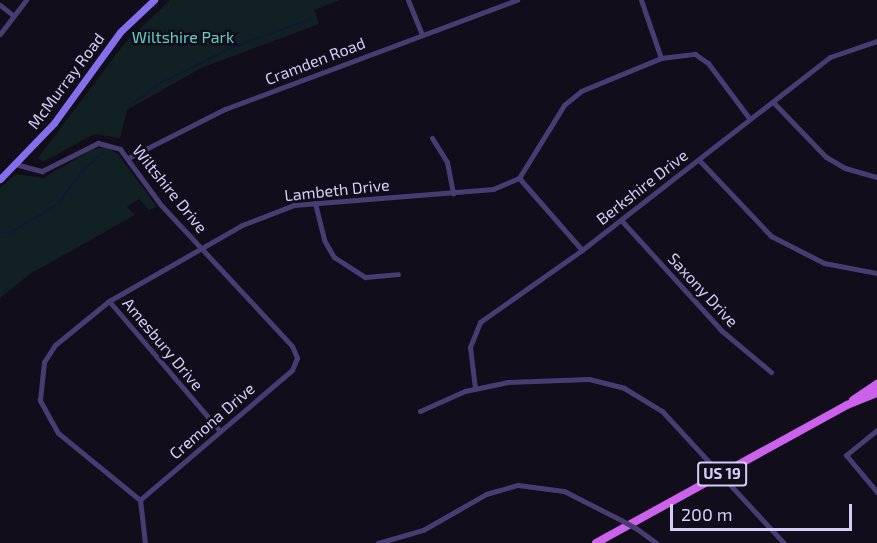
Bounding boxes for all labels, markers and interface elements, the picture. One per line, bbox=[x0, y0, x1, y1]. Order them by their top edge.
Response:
park label: Wiltshire Park bbox=[132, 27, 234, 47]
street label: McMurray Road bbox=[24, 29, 108, 133]
street label: Cramden Road bbox=[262, 33, 368, 89]
street label: Wiltshire Drive bbox=[129, 141, 211, 237]
street label: Berkshire Drive bbox=[592, 145, 692, 229]
street label: Lambeth Drive bbox=[283, 175, 391, 205]
street label: Saxony Drive bbox=[664, 249, 742, 331]
street label: Amesbury Drive bbox=[119, 294, 207, 394]
street label: Cremona Drive bbox=[165, 379, 259, 463]
road number: US 19 bbox=[696, 462, 748, 486]
scale bar bbox=[673, 492, 854, 530]
text: 200 m bbox=[681, 503, 733, 525]

